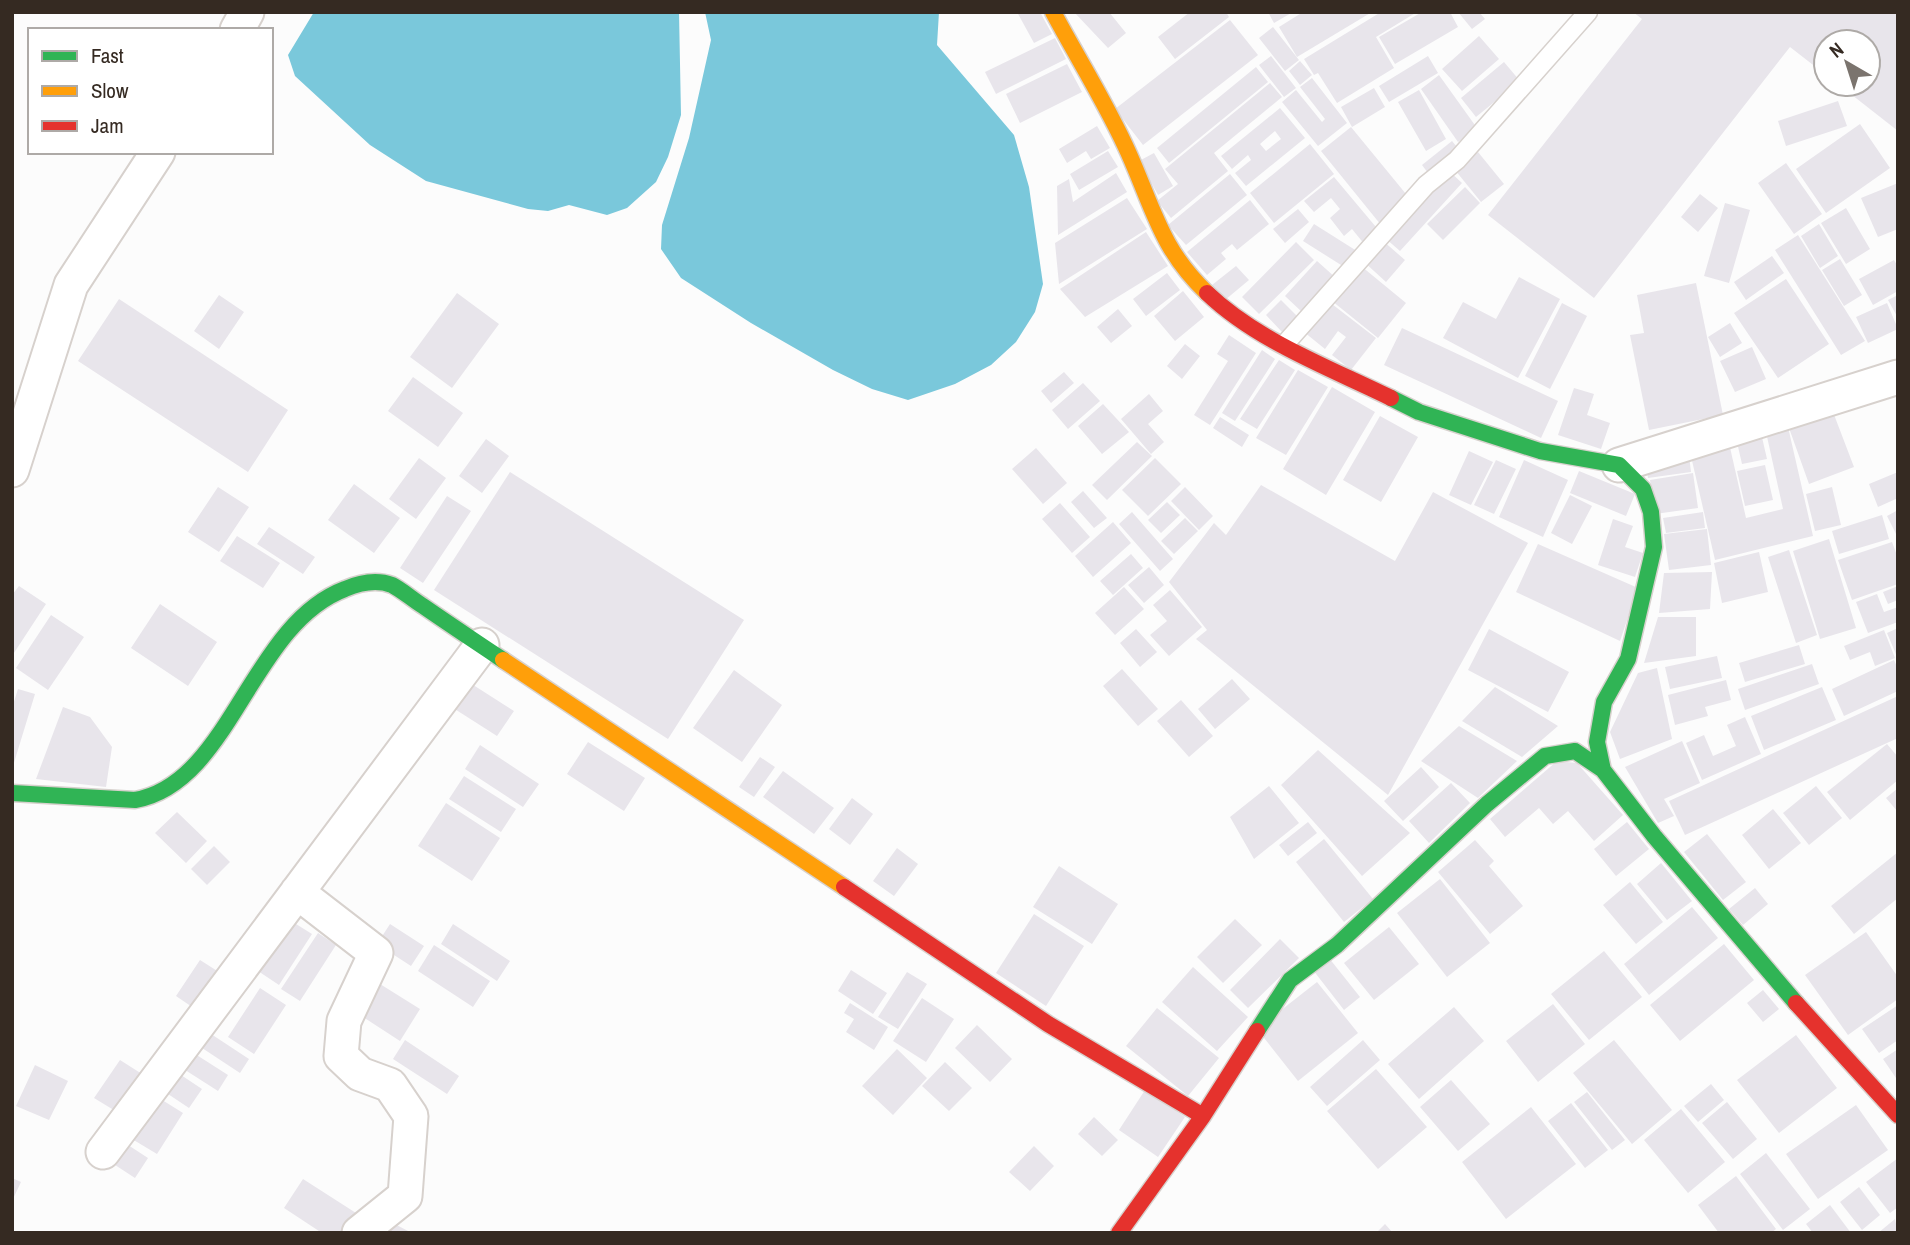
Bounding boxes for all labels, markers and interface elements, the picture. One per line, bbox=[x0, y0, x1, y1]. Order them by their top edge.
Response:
legend bbox=[28, 28, 273, 154]
north arrow bbox=[1812, 28, 1882, 98]
text: N bbox=[1824, 36, 1849, 63]
text: Fast bbox=[91, 41, 124, 70]
text: Slow bbox=[91, 76, 129, 105]
text: Jam bbox=[91, 111, 124, 140]

